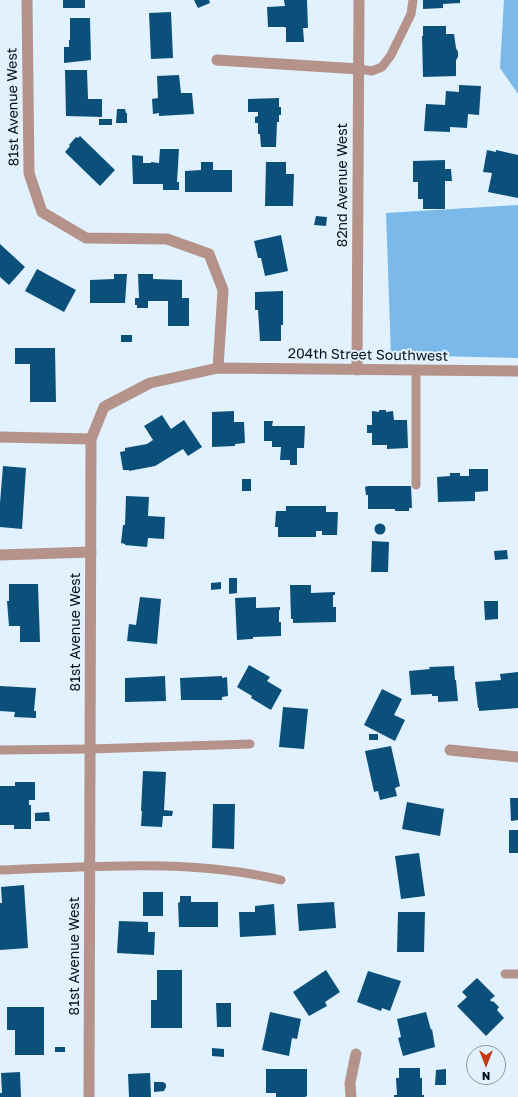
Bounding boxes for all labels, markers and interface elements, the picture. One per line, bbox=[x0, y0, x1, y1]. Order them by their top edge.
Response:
street label: 81st Avenue West bbox=[4, 47, 22, 167]
street label: 82nd Avenue West bbox=[335, 123, 351, 247]
street label: 204th Street Southwest bbox=[288, 345, 448, 365]
street label: 81st Avenue West bbox=[68, 573, 84, 691]
street label: 81st Avenue West bbox=[67, 897, 83, 1015]
north arrow bbox=[466, 1045, 506, 1085]
text: N bbox=[482, 1070, 490, 1083]

